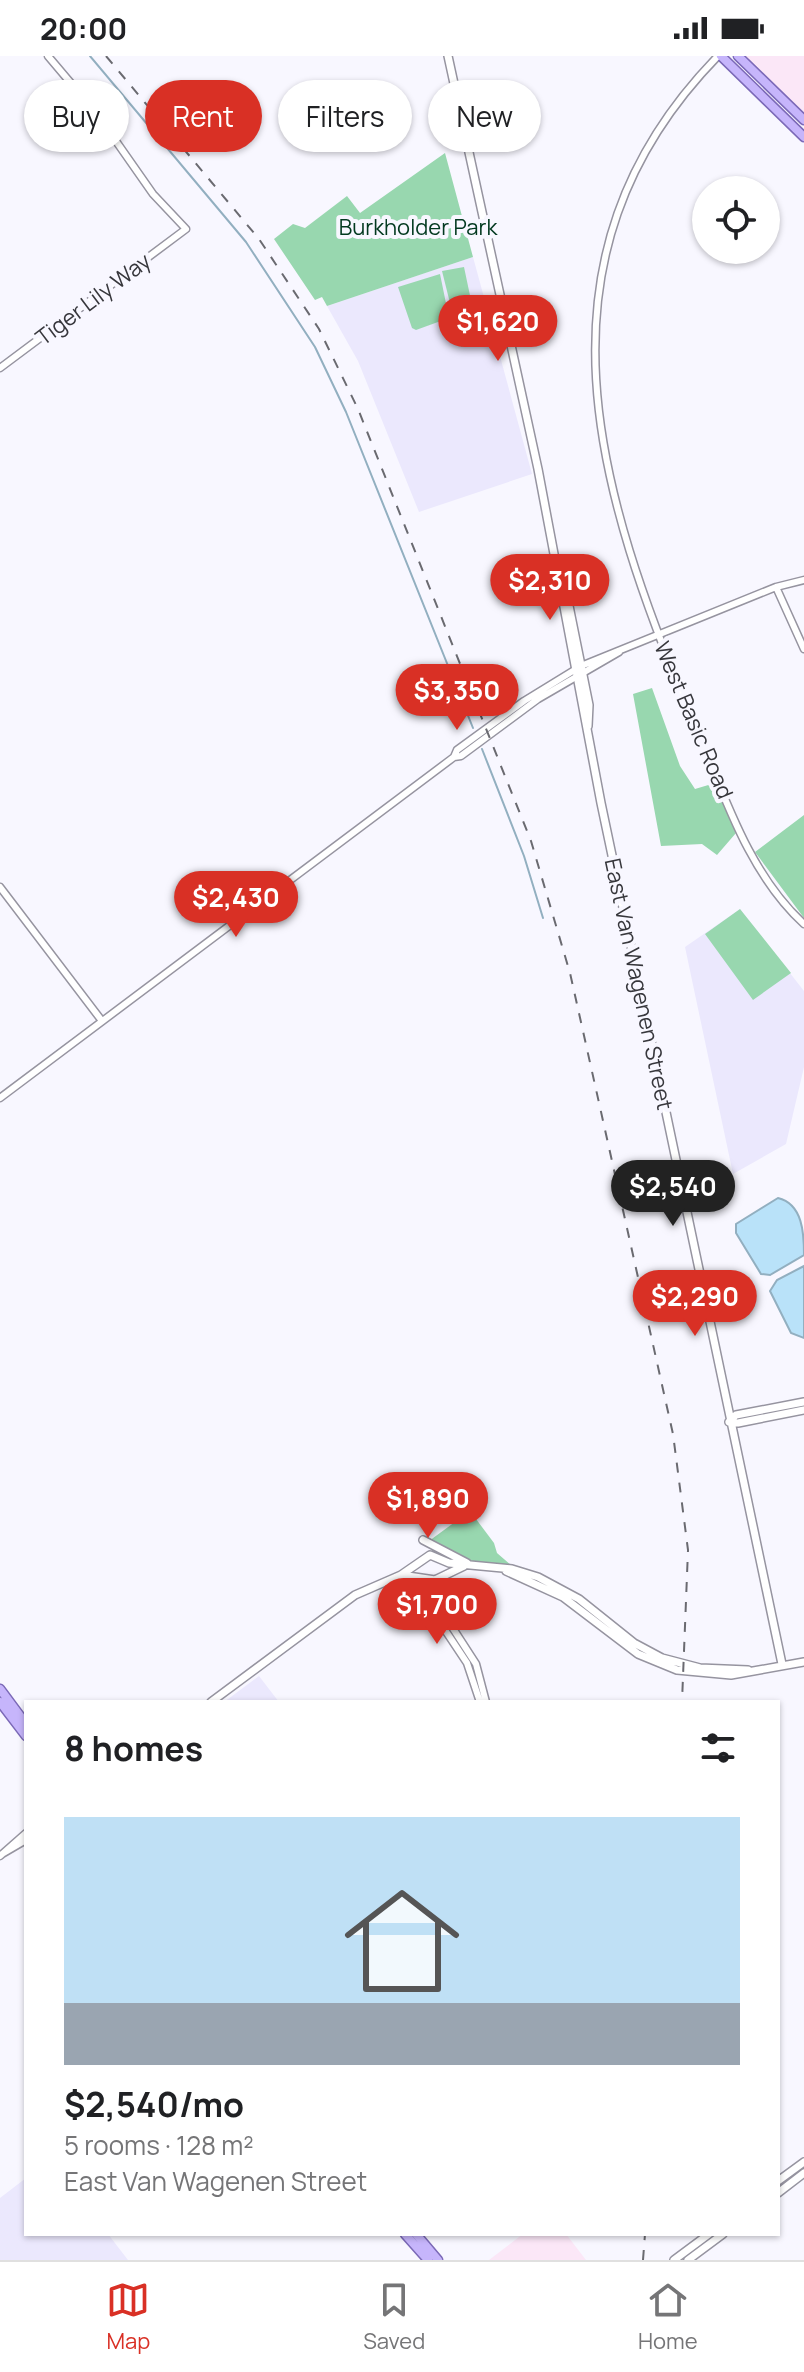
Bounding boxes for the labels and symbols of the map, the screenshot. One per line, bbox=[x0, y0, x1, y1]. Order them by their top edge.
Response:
park label: Burkholder Park bbox=[339, 212, 498, 242]
street label: Tiger Lily Way bbox=[29, 246, 157, 352]
pin: $1,620 bbox=[433, 295, 563, 363]
pin: $2,310 bbox=[485, 554, 615, 622]
street label: West Basic Road bbox=[647, 637, 741, 803]
pin: $3,350 bbox=[392, 664, 522, 732]
street label: East Van Wagenen Street bbox=[598, 855, 680, 1113]
pin: $2,430 bbox=[171, 871, 301, 939]
pin: $2,540 bbox=[608, 1160, 738, 1228]
pin: $2,290 bbox=[630, 1270, 760, 1338]
pin: $1,890 bbox=[363, 1472, 493, 1540]
pin: $1,700 bbox=[372, 1578, 502, 1646]

